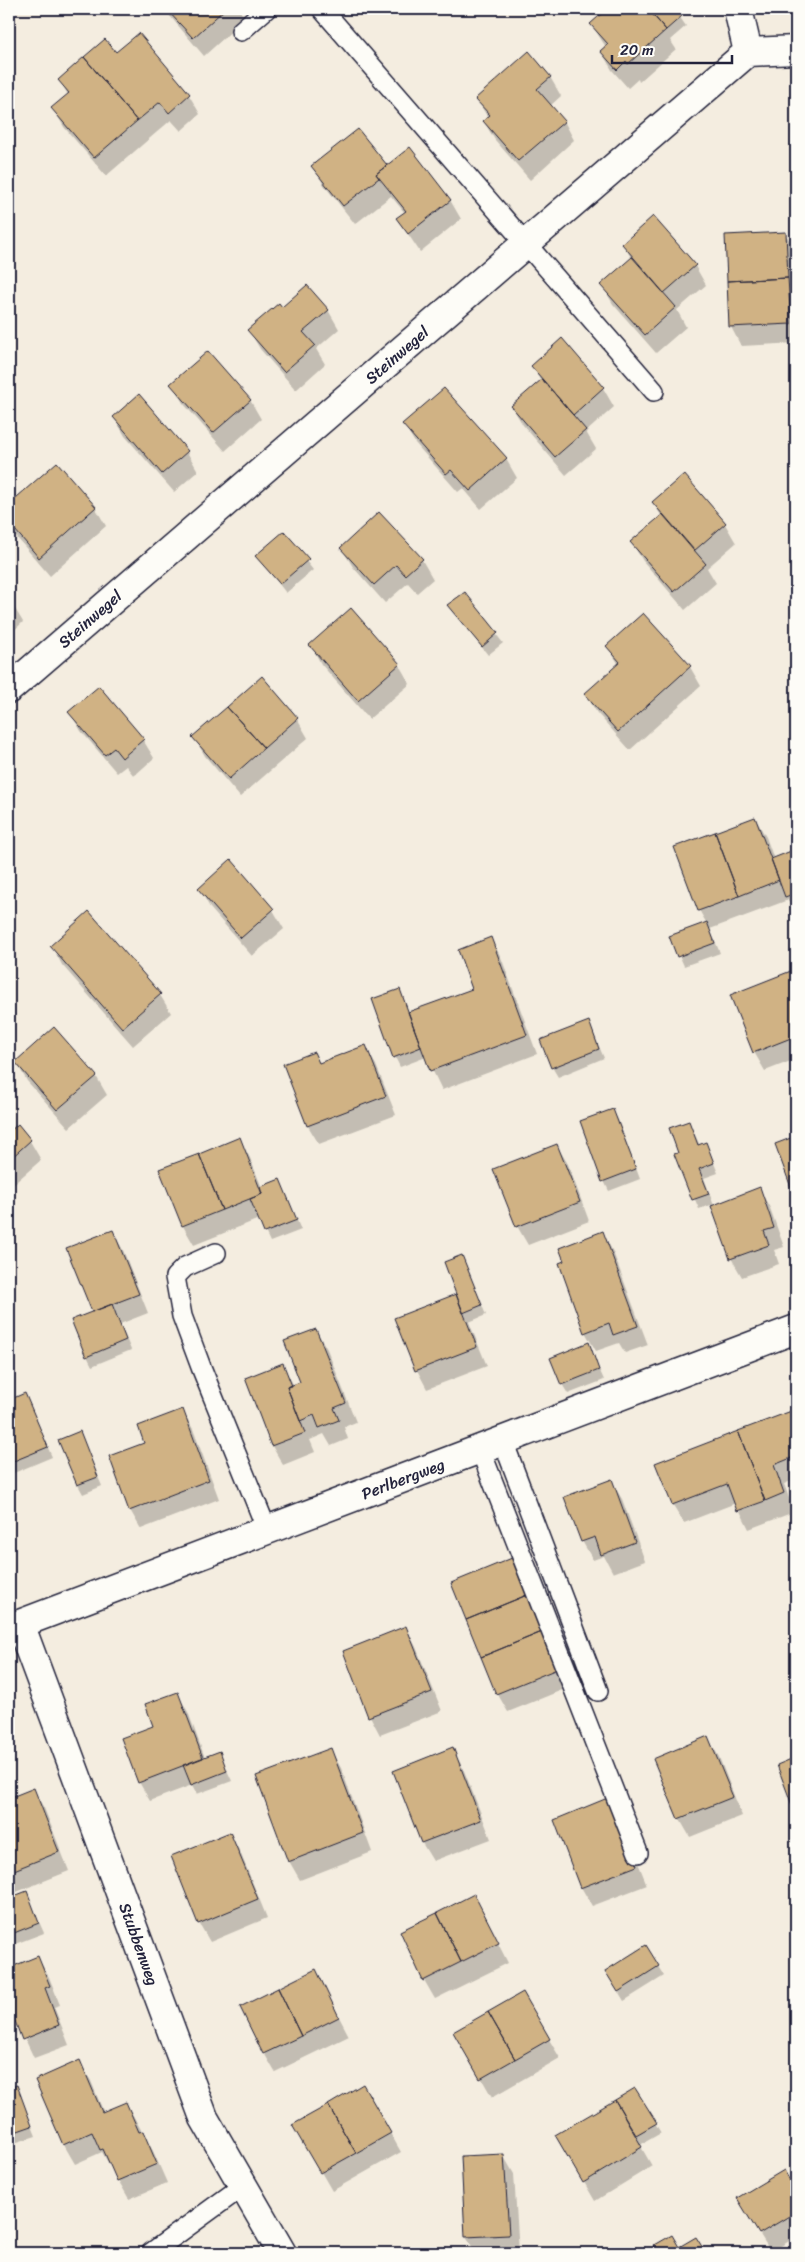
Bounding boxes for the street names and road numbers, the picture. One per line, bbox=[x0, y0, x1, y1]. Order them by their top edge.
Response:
street label: Steinwegel bbox=[358, 318, 436, 392]
street label: Steinwegel bbox=[51, 582, 129, 656]
street label: Perlbergweg bbox=[357, 1450, 449, 1508]
street label: Stubbenweg bbox=[111, 1898, 167, 1990]

